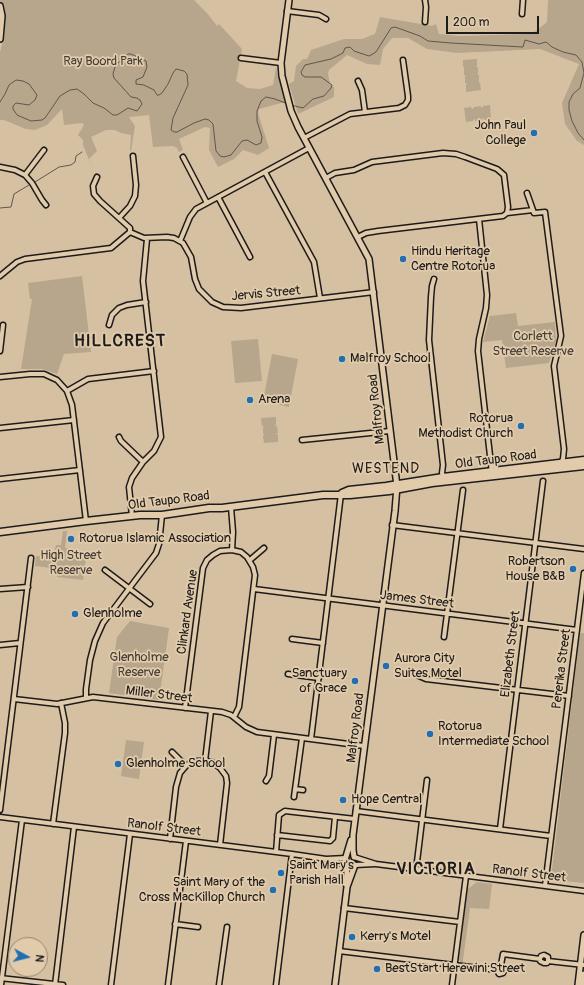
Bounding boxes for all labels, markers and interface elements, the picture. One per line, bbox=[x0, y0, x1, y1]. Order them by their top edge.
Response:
scale bar bbox=[448, 8, 541, 34]
text: 200 m bbox=[453, 15, 489, 30]
park label: Ray Boord Park bbox=[63, 54, 143, 70]
place label: John Paul College bbox=[474, 118, 526, 149]
marker: John Paul College bbox=[529, 128, 539, 138]
place label: Hindu Heritage Centre Rotorua bbox=[411, 244, 495, 275]
marker: Hindu Heritage Centre Rotorua bbox=[398, 254, 408, 264]
street label: Jervis Street bbox=[231, 283, 301, 305]
park label: Corlett Street Reserve bbox=[492, 329, 574, 360]
district label: HILLCREST bbox=[74, 332, 166, 352]
place label: Malfroy School bbox=[350, 351, 431, 367]
marker: Malfroy School bbox=[337, 354, 347, 364]
street label: Malfroy Road bbox=[366, 373, 388, 445]
place label: Arena bbox=[258, 392, 290, 408]
marker: Arena bbox=[245, 395, 255, 405]
place label: Rotorua Methodist Church bbox=[418, 411, 513, 442]
marker: Rotorua Methodist Church bbox=[516, 421, 526, 431]
street label: Old Taupo Road bbox=[454, 447, 538, 473]
district label: WESTEND bbox=[352, 461, 420, 477]
street label: Old Taupo Road bbox=[127, 488, 211, 514]
place label: Rotorua Islamic Association bbox=[79, 531, 231, 547]
marker: Rotorua Islamic Association bbox=[66, 534, 76, 544]
park label: High Street Reserve bbox=[40, 548, 102, 579]
place label: Robertson House B&B bbox=[505, 554, 565, 585]
marker: Robertson House B&B bbox=[568, 564, 578, 574]
street label: Clinkard Avenue bbox=[174, 569, 202, 655]
street label: James Street bbox=[379, 588, 455, 612]
place label: Glenholme bbox=[83, 606, 142, 622]
marker: Glenholme bbox=[70, 609, 80, 619]
street label: Elizabeth Street bbox=[498, 610, 524, 698]
street label: Pererika Street bbox=[549, 628, 575, 710]
park label: Glenholme Reserve bbox=[109, 650, 169, 681]
place label: Aurora City Suites Motel bbox=[394, 651, 462, 682]
marker: Aurora City Suites Motel bbox=[381, 661, 391, 671]
place label: Sanctuary of Grace bbox=[292, 666, 347, 697]
marker: Sanctuary of Grace bbox=[350, 676, 360, 686]
street label: Miller Street bbox=[125, 683, 193, 707]
street label: Malfroy Road bbox=[344, 692, 368, 764]
place label: Rotorua Intermediate School bbox=[438, 719, 549, 750]
marker: Rotorua Intermediate School bbox=[425, 729, 435, 739]
place label: Glenholme School bbox=[126, 756, 225, 772]
marker: Glenholme School bbox=[113, 759, 123, 769]
place label: Hope Central bbox=[351, 792, 422, 808]
marker: Hope Central bbox=[338, 795, 348, 805]
street label: Ranolf Street bbox=[126, 816, 202, 840]
place label: Saint Mary's Parish Hall bbox=[289, 858, 354, 889]
district label: VICTORIA bbox=[396, 860, 476, 880]
street label: Ranolf Street bbox=[491, 862, 567, 886]
marker: Saint Mary's Parish Hall bbox=[276, 868, 286, 878]
place label: Saint Mary of the Cross MacKillop Church bbox=[139, 875, 265, 906]
marker: Saint Mary of the Cross MacKillop Church bbox=[268, 885, 278, 895]
place label: Kerry's Motel bbox=[360, 929, 431, 945]
marker: Kerry's Motel bbox=[347, 932, 357, 942]
north arrow bbox=[8, 937, 48, 977]
text: N bbox=[33, 954, 46, 963]
place label: BestStart Herewini Street bbox=[385, 961, 525, 977]
marker: BestStart Herewini Street bbox=[372, 964, 382, 974]

